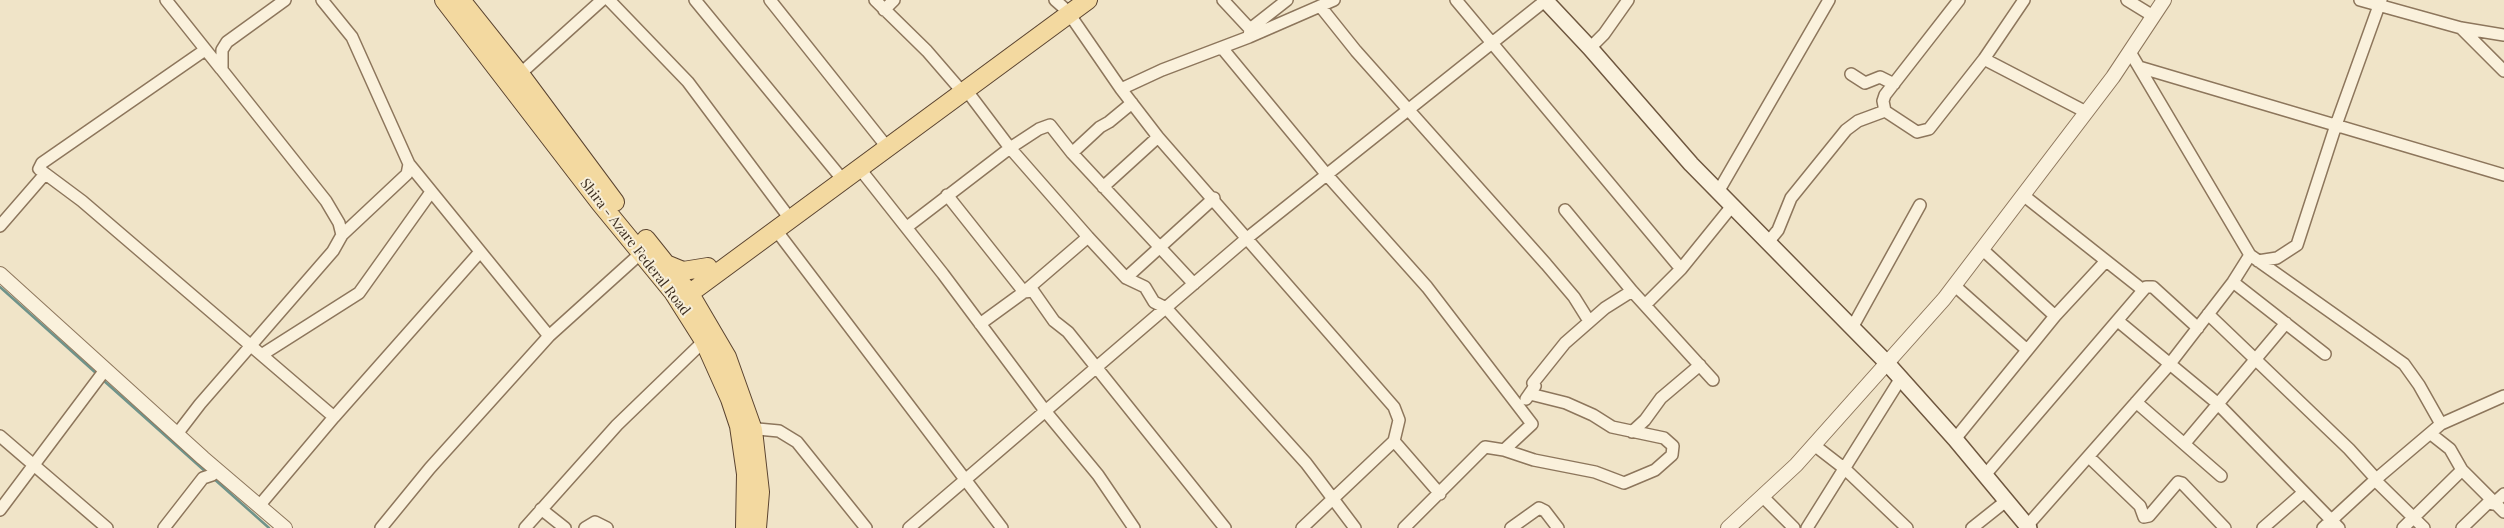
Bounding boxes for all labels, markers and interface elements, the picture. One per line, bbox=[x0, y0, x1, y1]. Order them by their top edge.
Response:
street label: Shira - Azare Federal Road bbox=[577, 175, 693, 319]

